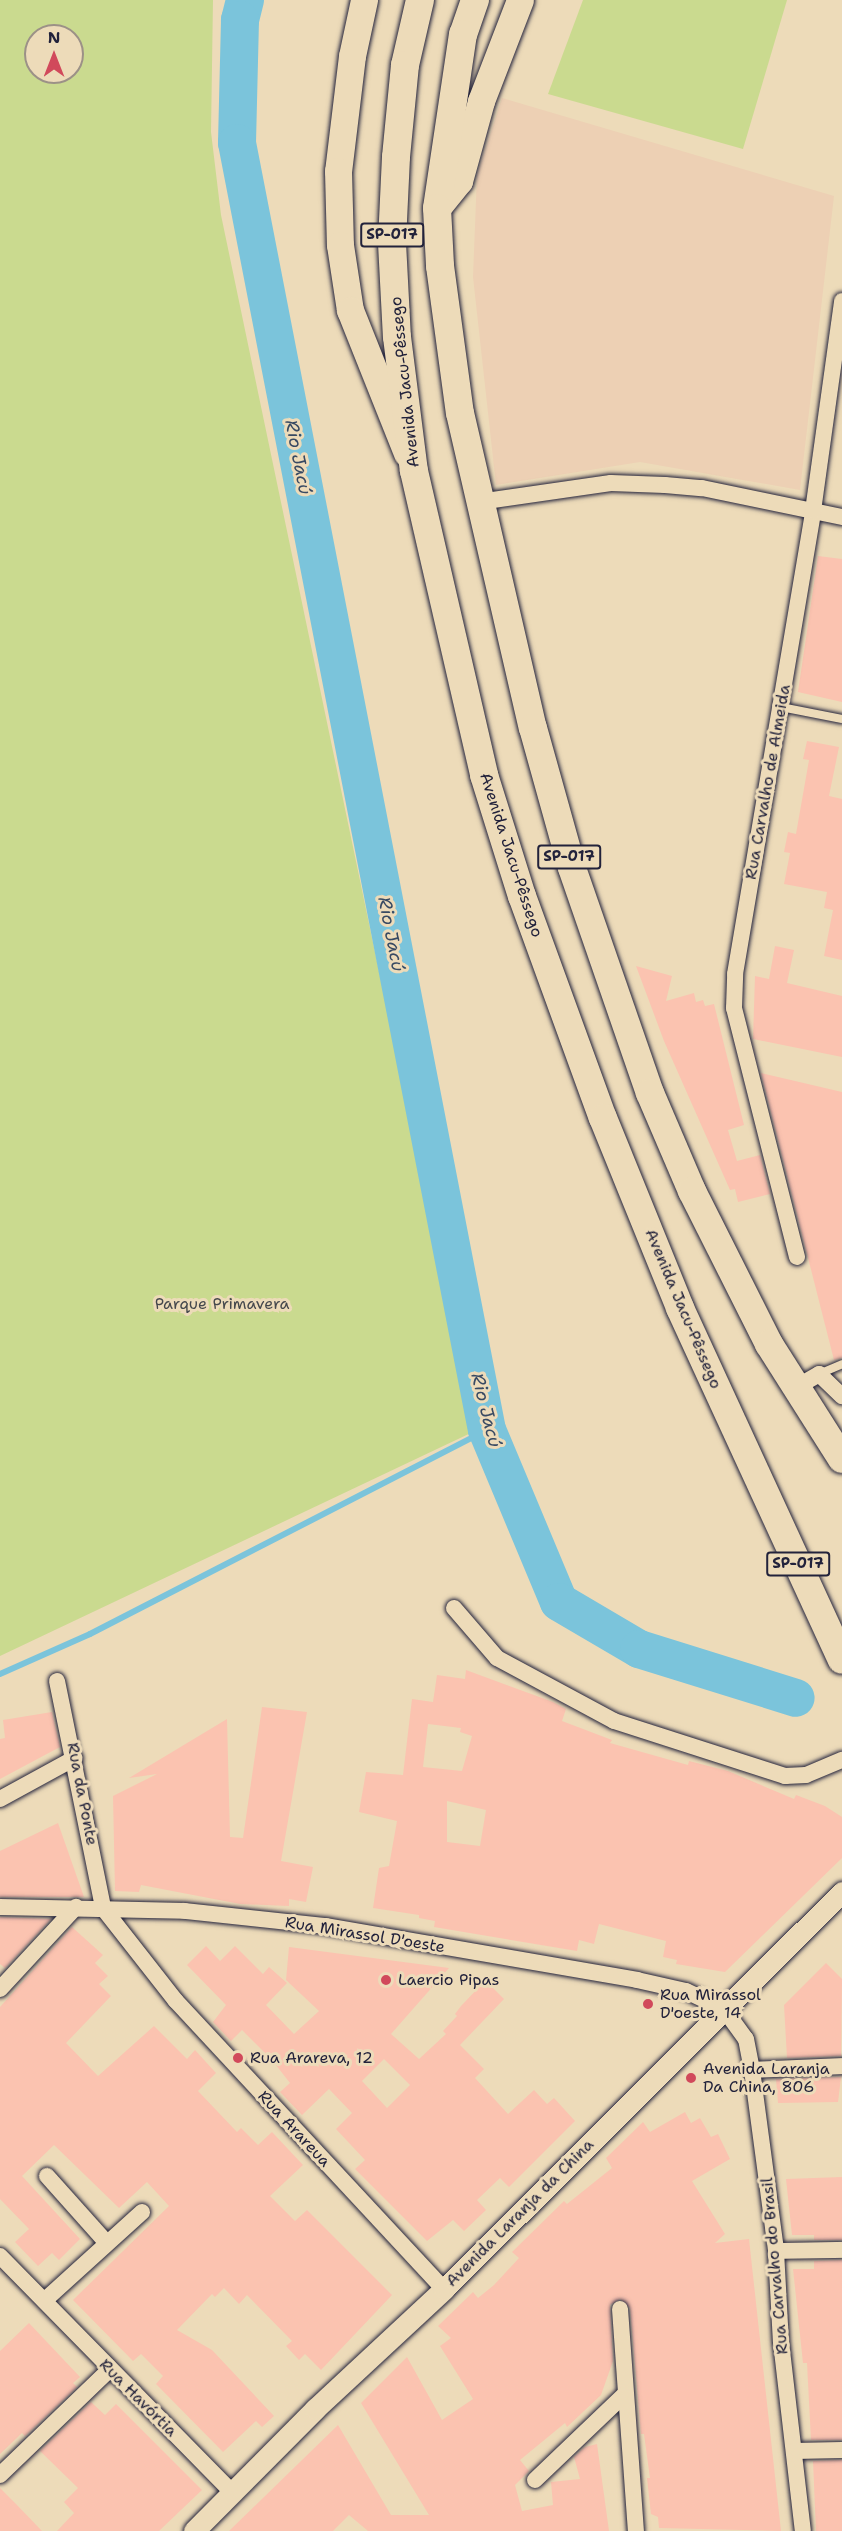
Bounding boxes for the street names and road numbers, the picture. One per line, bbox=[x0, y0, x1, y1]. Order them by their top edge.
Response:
road number: SP-017 bbox=[359, 223, 425, 247]
street label: Avenida Jacu-Pêssego bbox=[386, 296, 424, 468]
street label: Rua Carvalho de Almeida bbox=[741, 683, 795, 881]
street label: Avenida Jacu-Pêssego bbox=[475, 770, 547, 940]
road number: SP-017 bbox=[536, 845, 602, 869]
street label: Avenida Jacu-Pêssego bbox=[641, 1226, 725, 1392]
road number: SP-017 bbox=[765, 1552, 831, 1576]
street label: Rua da Ponte bbox=[63, 1741, 101, 1847]
street label: Rua Mirassol D'oeste bbox=[284, 1913, 446, 1957]
street label: Rua Arareua bbox=[254, 2087, 334, 2171]
street label: Avenida Laranja da China bbox=[442, 2135, 598, 2291]
street label: Rua Carvalho do Brasil bbox=[758, 2177, 792, 2355]
street label: Rua Havórtia bbox=[95, 2355, 181, 2441]

